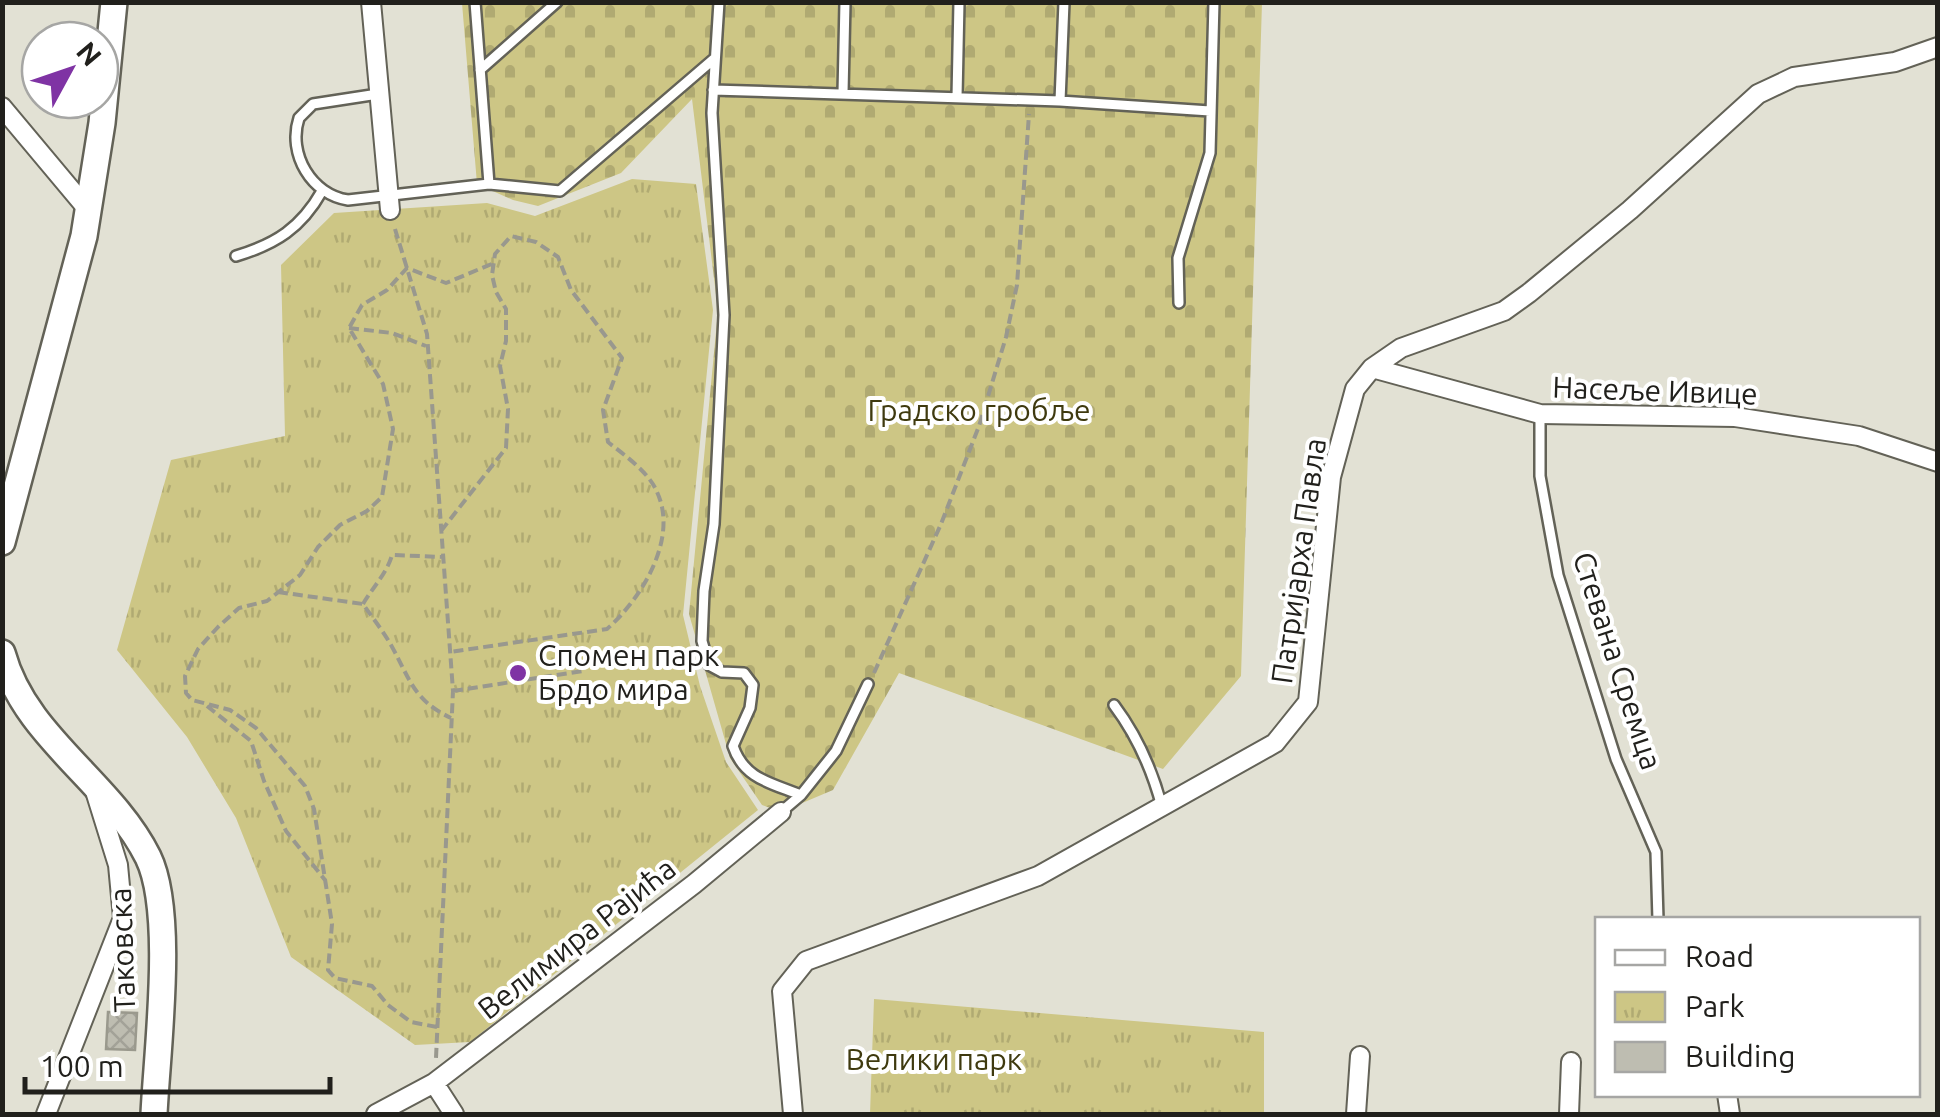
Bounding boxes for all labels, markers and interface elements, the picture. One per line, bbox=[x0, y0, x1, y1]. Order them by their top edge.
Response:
north arrow bbox=[20, 20, 120, 120]
text: N bbox=[71, 36, 108, 72]
street label: Насеље Ивице bbox=[1552, 369, 1758, 411]
park label: Градско гробље bbox=[867, 393, 1091, 427]
street label: Патријарха Павла bbox=[1264, 436, 1332, 686]
street label: Стевана Сремца bbox=[1567, 548, 1669, 774]
place label: Спомен парк Брдо мира bbox=[538, 638, 720, 706]
marker: Спомен парк Брдо мира bbox=[507, 662, 529, 684]
street label: Велимира Рајића bbox=[471, 851, 682, 1026]
street label: Таковска bbox=[103, 887, 141, 1013]
legend bbox=[1595, 917, 1920, 1097]
text: Road bbox=[1685, 939, 1754, 973]
text: Park bbox=[1685, 989, 1745, 1023]
scale bar bbox=[25, 1032, 330, 1094]
text: Building bbox=[1685, 1039, 1796, 1073]
park label: Велики парк bbox=[846, 1042, 1022, 1076]
text: 100 m bbox=[40, 1049, 124, 1083]

